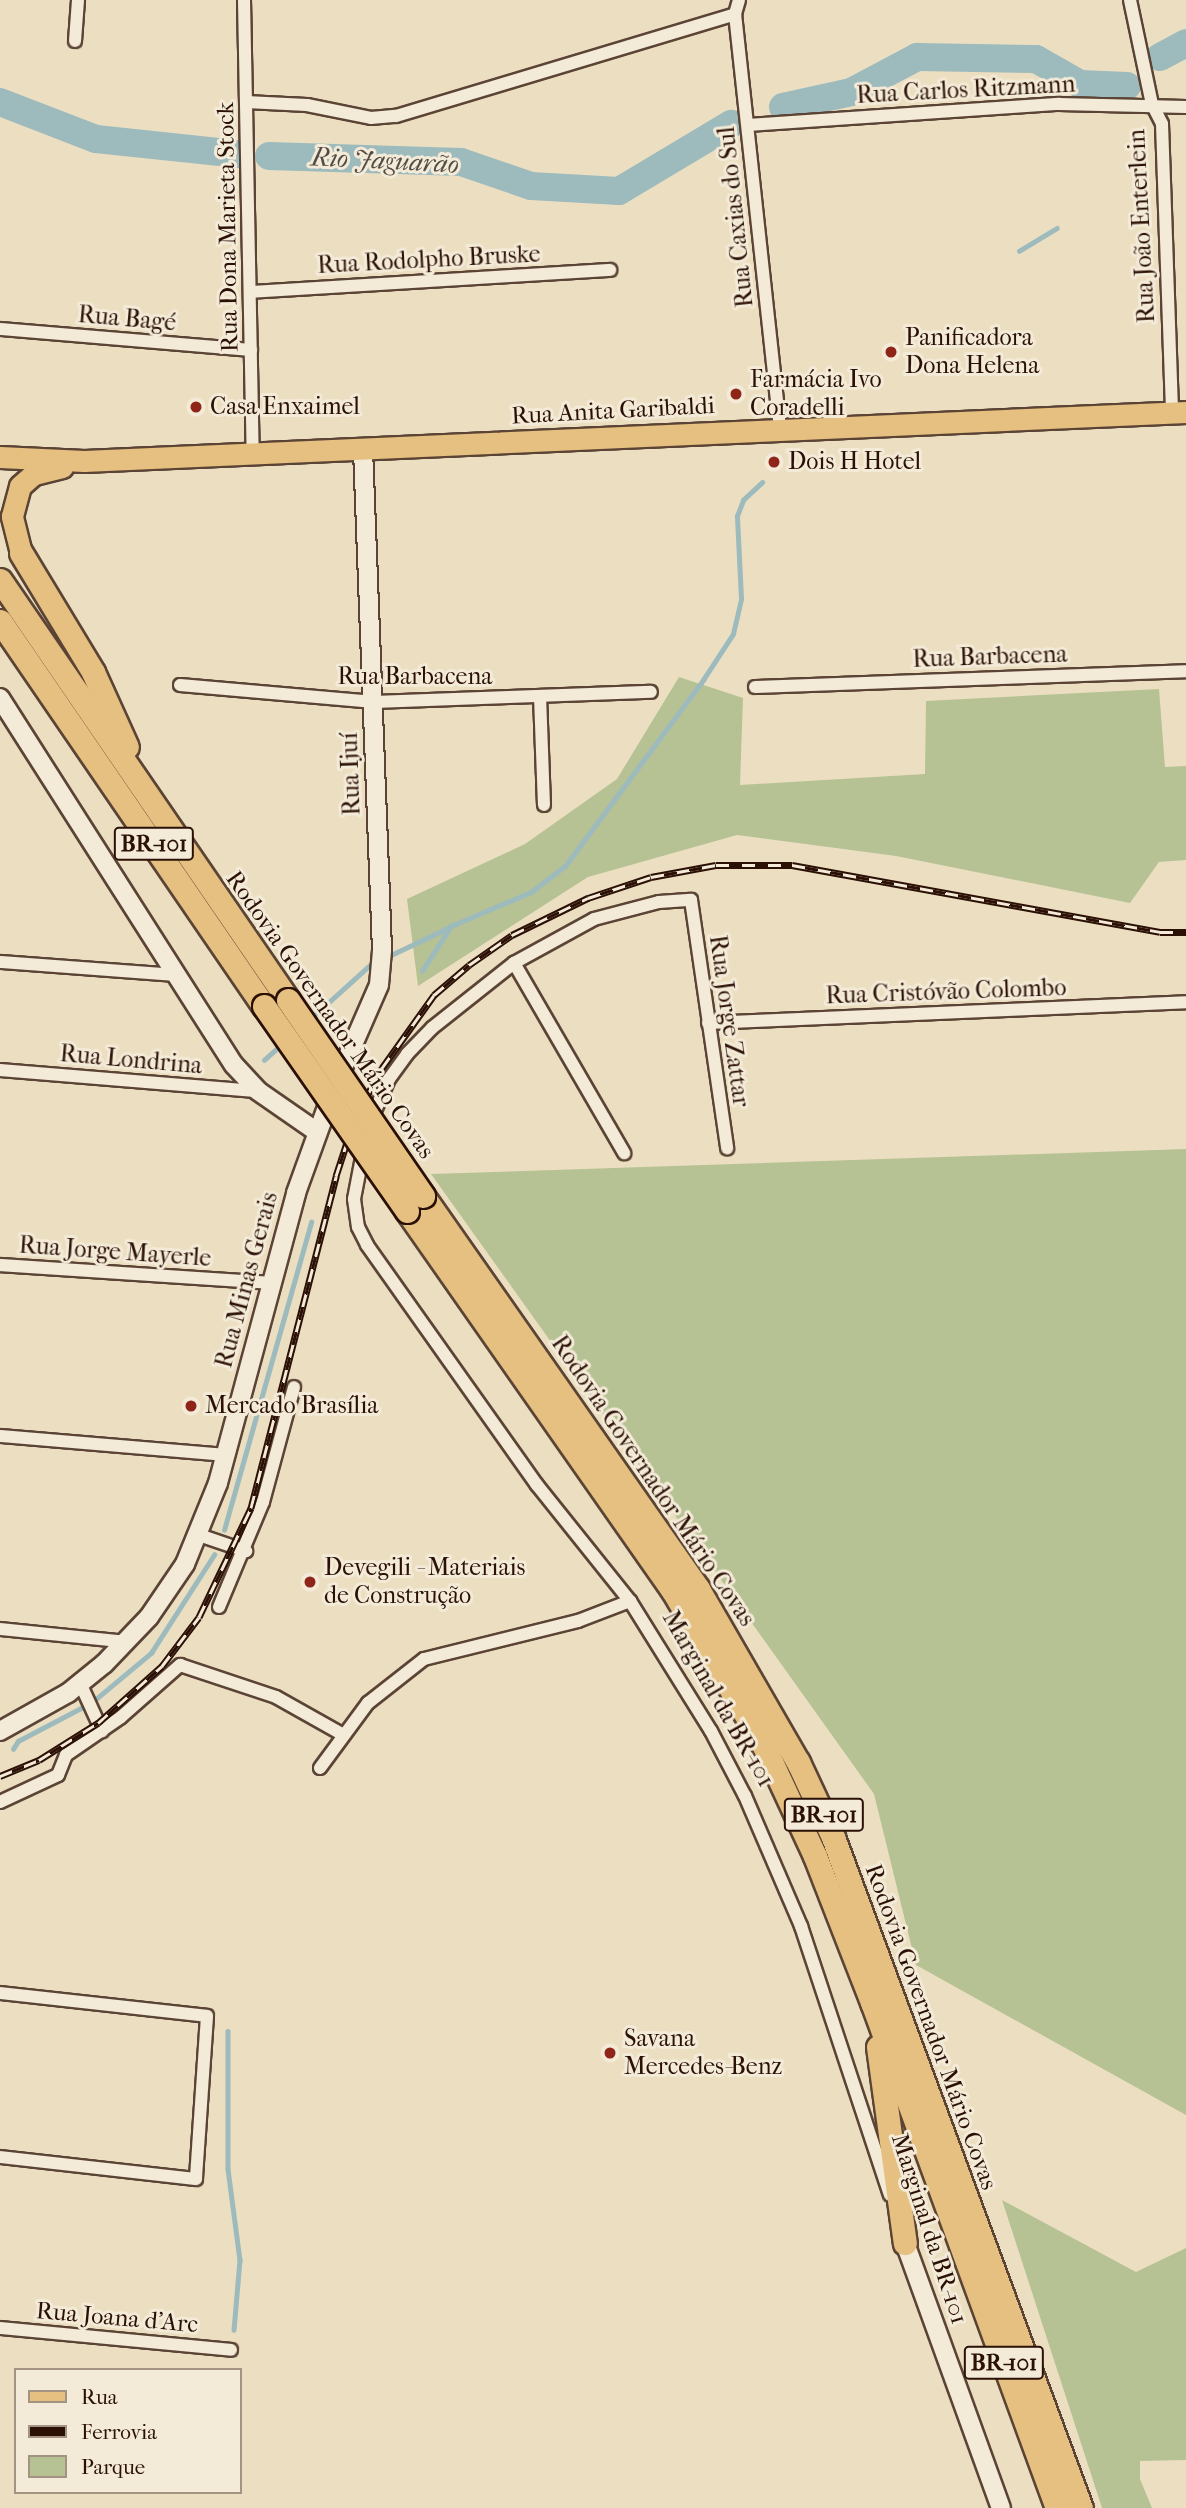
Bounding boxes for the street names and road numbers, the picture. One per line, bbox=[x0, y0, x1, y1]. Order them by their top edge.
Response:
street label: Rua Carlos Ritzmann bbox=[856, 70, 1076, 110]
street label: Rua Dona Marieta Stock bbox=[211, 102, 245, 352]
street label: Rua Caxias do Sul bbox=[712, 125, 760, 309]
street label: Rua João Enterlein bbox=[1123, 128, 1161, 324]
street label: Rua Rodolpho Bruske bbox=[317, 240, 541, 280]
street label: Rua Bagé bbox=[77, 300, 177, 338]
street label: Rua Anita Garibaldi bbox=[511, 391, 715, 431]
street label: Rua Barbacena bbox=[912, 640, 1068, 674]
street label: Rua Barbacena bbox=[338, 663, 492, 691]
street label: Rua Ijuí bbox=[335, 732, 367, 816]
road number: BR-101 bbox=[114, 824, 194, 864]
street label: Rodovia Governador Mário Covas bbox=[219, 866, 441, 1164]
street label: Rua Jorge Zattar bbox=[703, 933, 755, 1109]
street label: Rua Cristóvão Colombo bbox=[825, 973, 1067, 1011]
street label: Rua Londrina bbox=[59, 1039, 203, 1081]
street label: Rua Minas Gerais bbox=[210, 1189, 284, 1371]
street label: Rua Jorge Mayerle bbox=[18, 1231, 212, 1273]
street label: Rodovia Governador Mário Covas bbox=[545, 1330, 761, 1632]
street label: Marginal da BR-101 bbox=[656, 1606, 780, 1792]
road number: BR-101 bbox=[784, 1796, 864, 1834]
street label: Rodovia Governador Mário Covas bbox=[859, 1860, 1003, 2194]
street label: Marginal da BR-101 bbox=[885, 2130, 973, 2328]
street label: Rua Joana d'Arc bbox=[35, 2297, 199, 2339]
road number: BR-101 bbox=[964, 2344, 1044, 2382]

